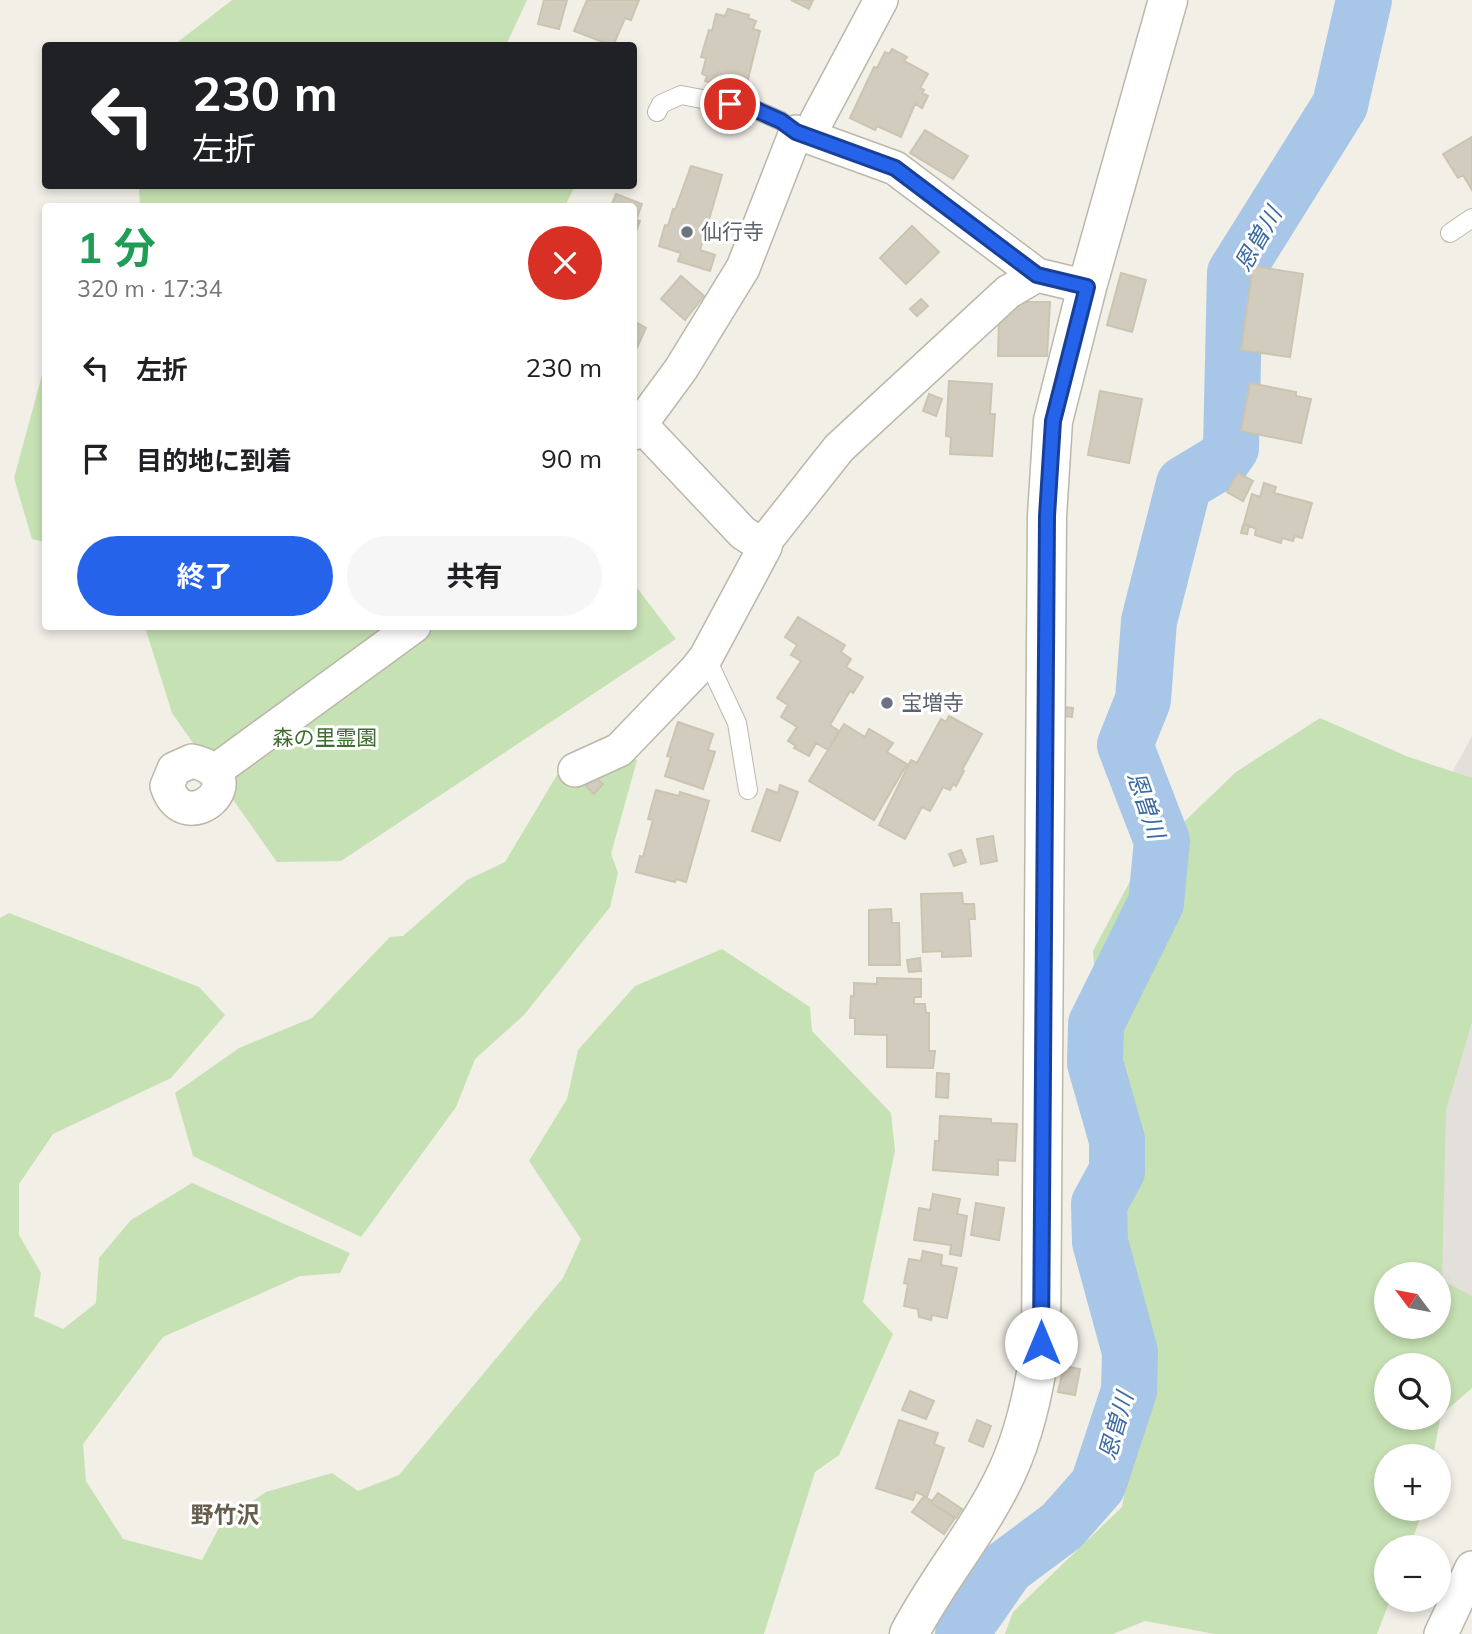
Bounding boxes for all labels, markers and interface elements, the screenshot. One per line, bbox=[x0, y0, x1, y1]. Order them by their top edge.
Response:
text: 230 m bbox=[192, 62, 338, 123]
icon: left bbox=[77, 70, 168, 161]
pin bbox=[700, 74, 760, 134]
icon: arrive bbox=[711, 85, 749, 123]
text: 左折 bbox=[192, 128, 256, 168]
water label: 恩曽川 bbox=[1228, 199, 1289, 276]
place label: 仙行寺 bbox=[701, 218, 764, 244]
text: 1 分 bbox=[77, 221, 156, 274]
marker: 仙行寺 bbox=[679, 224, 695, 240]
button: close bbox=[528, 226, 602, 300]
text: 320 m · 17:34 bbox=[77, 274, 222, 303]
icon: left bbox=[77, 349, 115, 387]
text: 230 m bbox=[526, 351, 602, 384]
text: 左折 bbox=[136, 353, 188, 386]
icon: arrive bbox=[77, 440, 115, 478]
text: 90 m bbox=[541, 442, 602, 475]
text: 目的地に到着 bbox=[136, 444, 292, 477]
button: 終了 bbox=[77, 536, 333, 616]
button: 共有 bbox=[347, 536, 602, 616]
place label: 宝増寺 bbox=[901, 689, 964, 715]
marker: 宝増寺 bbox=[879, 695, 895, 711]
park label: 森の里霊園 bbox=[273, 724, 378, 750]
water label: 恩曽川 bbox=[1122, 767, 1172, 845]
north arrow bbox=[1374, 1262, 1451, 1339]
map controls bbox=[1374, 1262, 1451, 1612]
position arrow bbox=[1004, 1306, 1078, 1380]
button: search bbox=[1374, 1353, 1451, 1430]
water label: 恩曽川 bbox=[1092, 1386, 1140, 1463]
button: + bbox=[1374, 1444, 1451, 1521]
district label: 野竹沢 bbox=[191, 1500, 260, 1529]
button: − bbox=[1374, 1535, 1451, 1612]

